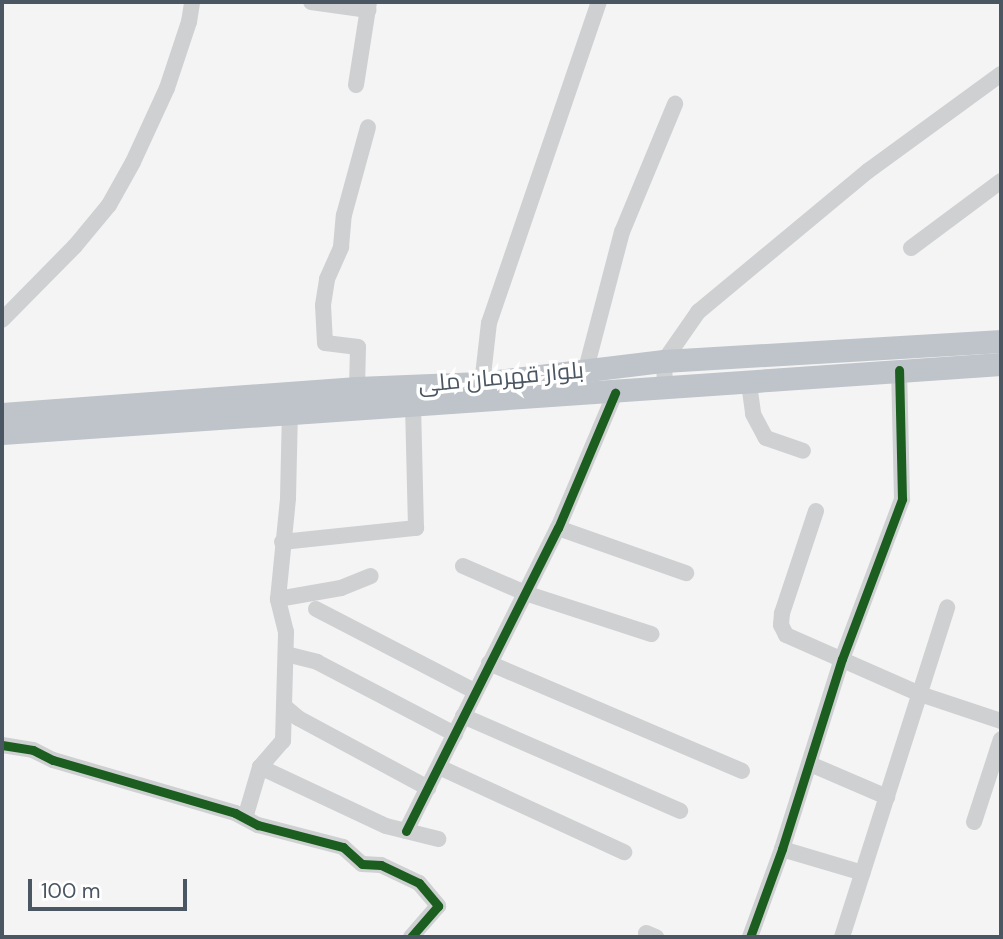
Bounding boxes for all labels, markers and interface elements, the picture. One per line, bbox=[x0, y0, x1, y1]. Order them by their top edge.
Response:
street label: بلوار قهرمان ملی bbox=[417, 356, 585, 398]
scale bar bbox=[32, 866, 191, 910]
text: 100 m bbox=[41, 877, 101, 905]

